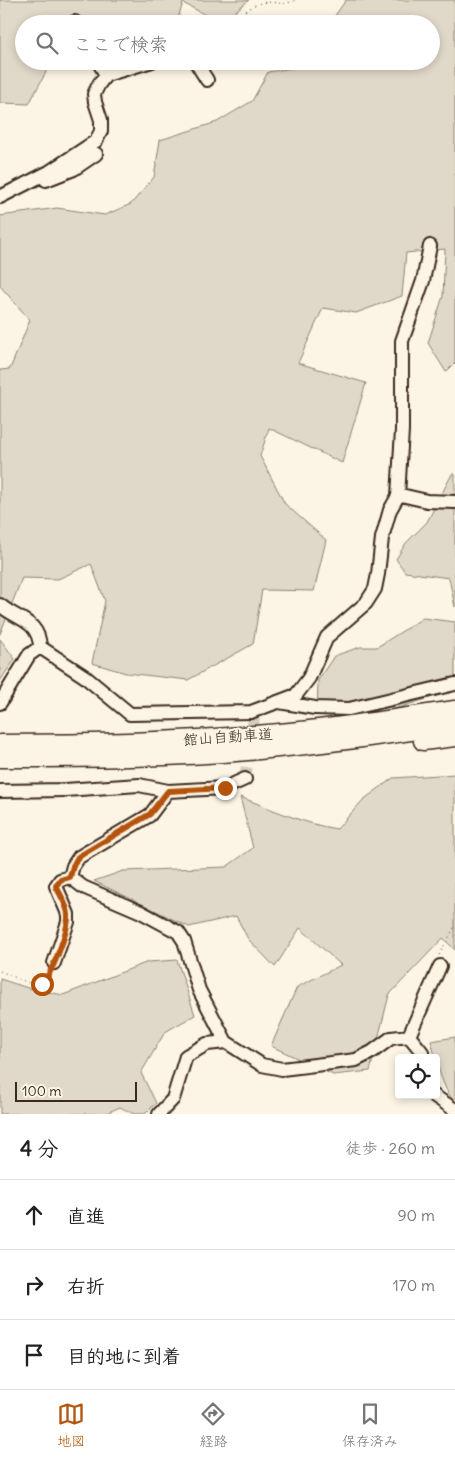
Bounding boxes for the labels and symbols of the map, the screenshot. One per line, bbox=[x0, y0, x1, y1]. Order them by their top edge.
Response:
street label: 館山自動車道 bbox=[182, 724, 274, 749]
route end bbox=[214, 777, 237, 800]
route start bbox=[31, 973, 54, 996]
scale bar bbox=[15, 1079, 138, 1102]

